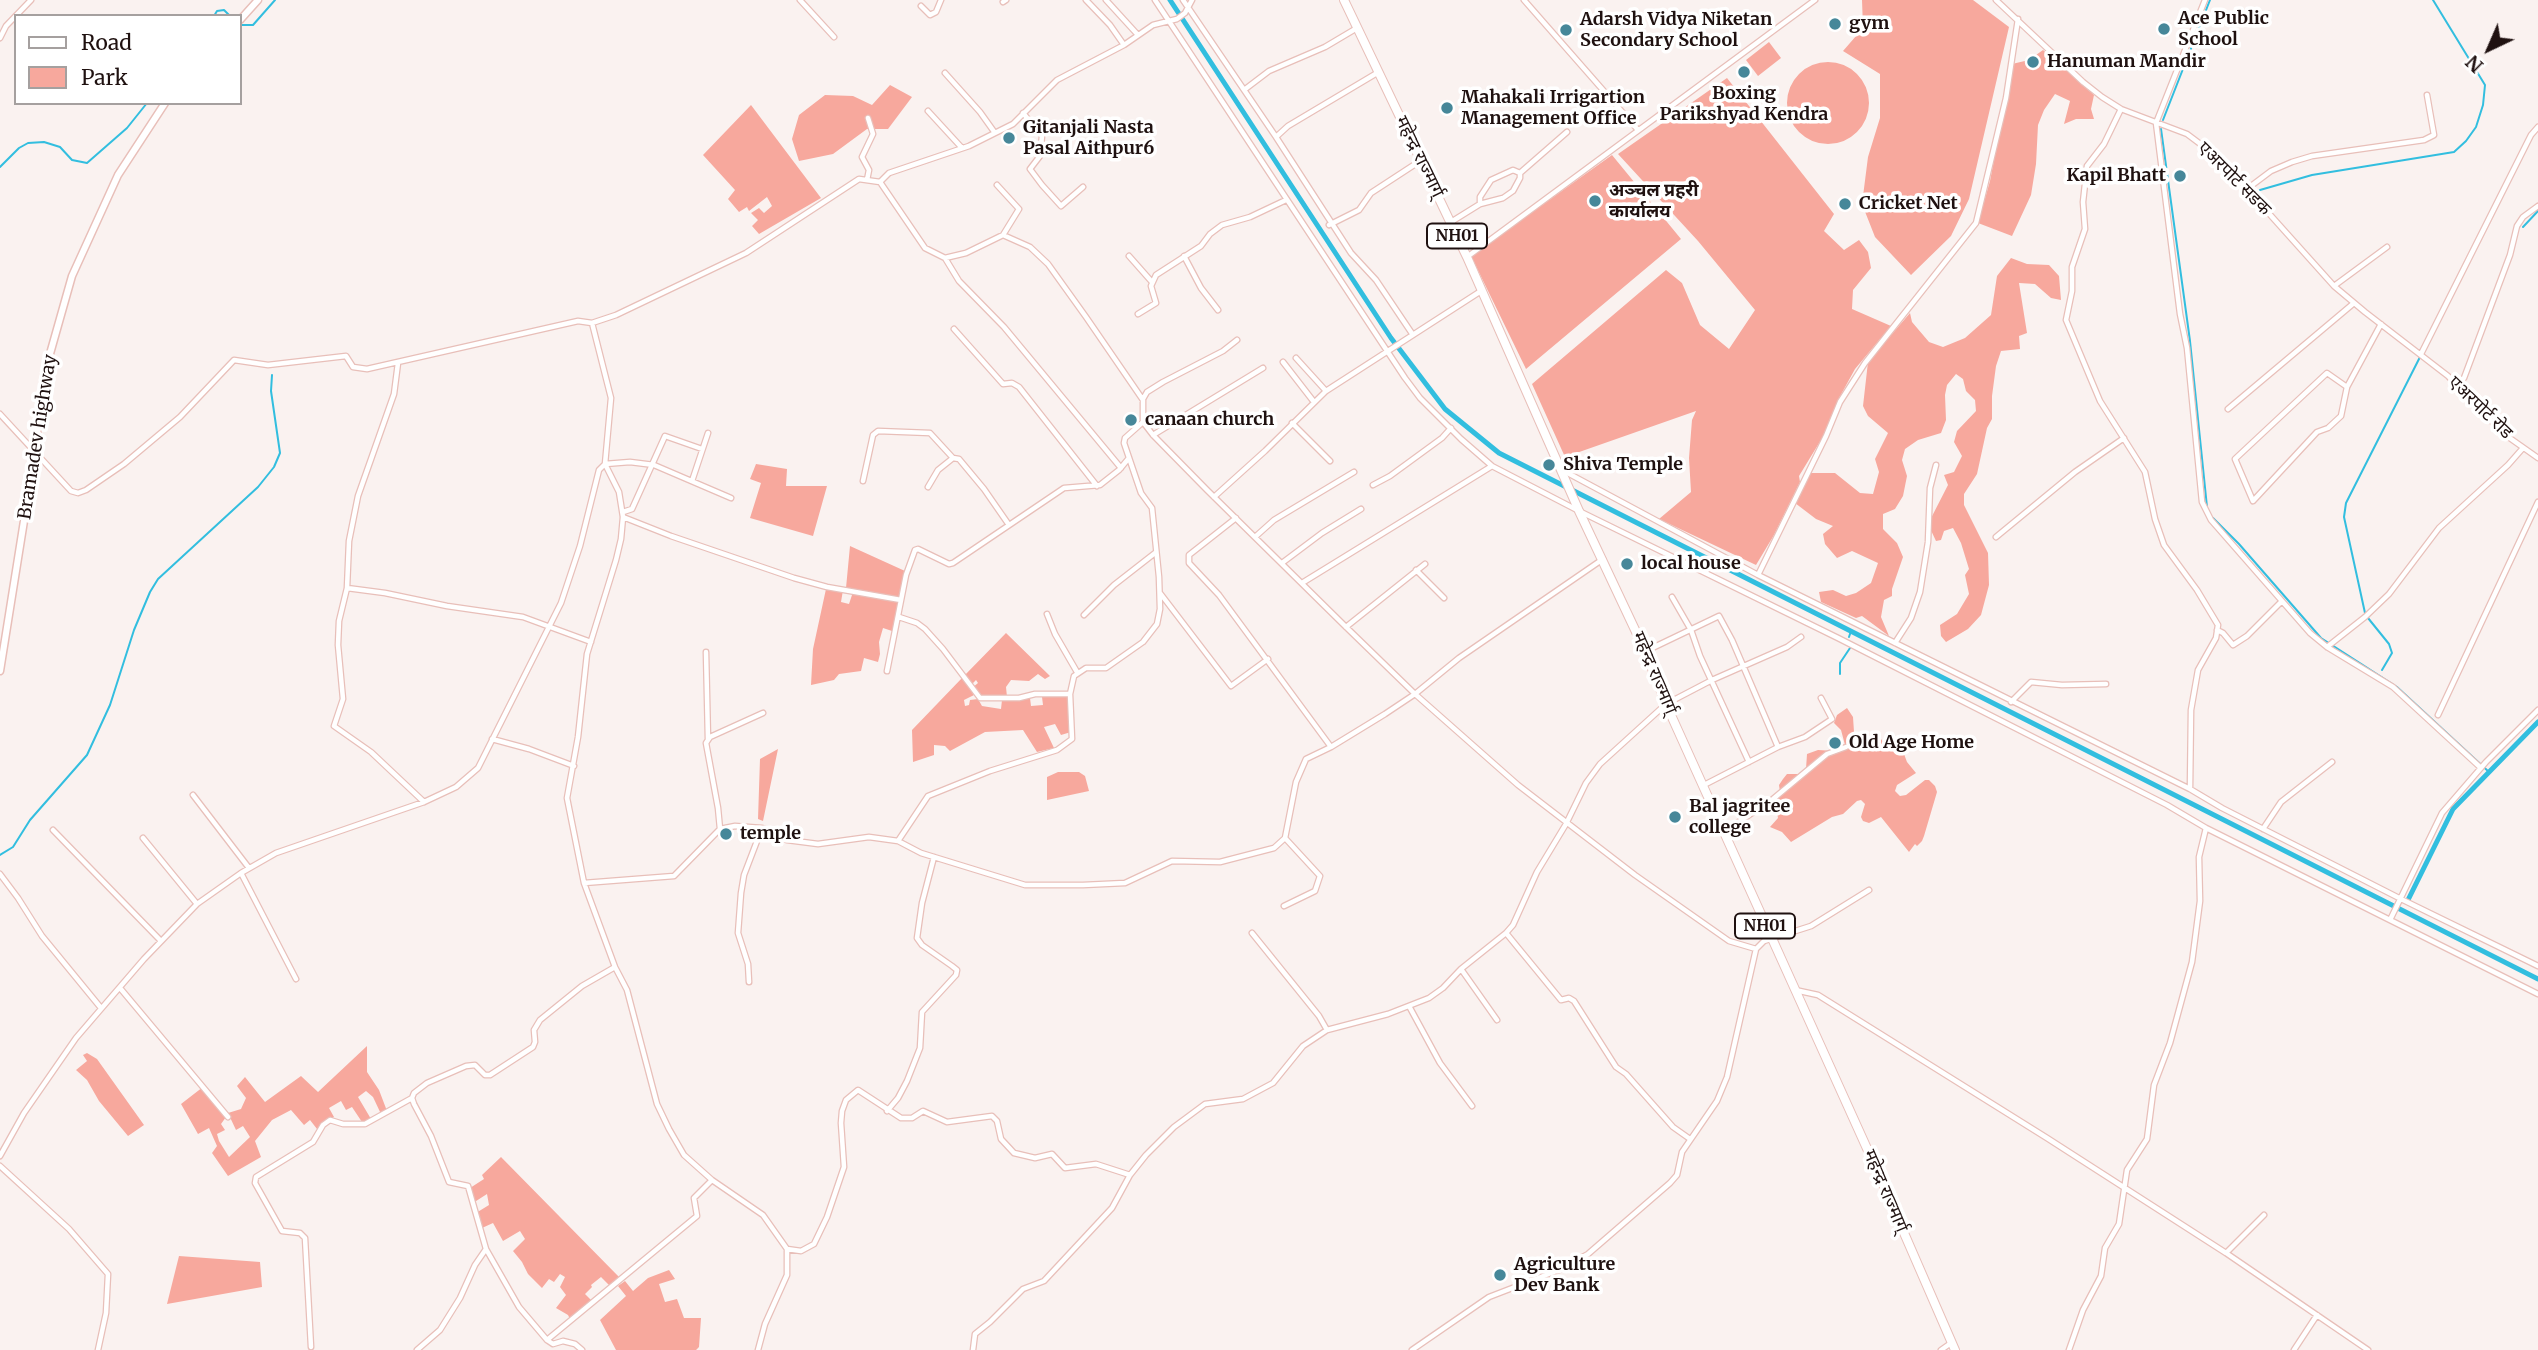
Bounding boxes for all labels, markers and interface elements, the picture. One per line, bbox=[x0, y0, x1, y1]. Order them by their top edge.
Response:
place label: Ace Public School bbox=[2178, 8, 2269, 50]
place label: Adarsh Vidya Niketan Secondary School bbox=[1580, 9, 1772, 52]
place label: gym bbox=[1849, 13, 1889, 35]
legend bbox=[14, 14, 242, 105]
north arrow bbox=[2454, 14, 2524, 84]
marker: gym bbox=[1827, 16, 1843, 32]
marker: Ace Public School bbox=[2156, 21, 2172, 37]
marker: Adarsh Vidya Niketan Secondary School bbox=[1558, 22, 1574, 38]
text: Road bbox=[81, 29, 132, 56]
text: N bbox=[2461, 50, 2488, 78]
place label: Hanuman Mandir bbox=[2047, 51, 2206, 73]
marker: Hanuman Mandir bbox=[2025, 54, 2041, 70]
text: Park bbox=[81, 64, 128, 91]
marker: Boxing Parikshyad Kendra bbox=[1736, 64, 1752, 80]
place label: Boxing Parikshyad Kendra bbox=[1660, 83, 1828, 126]
place label: Mahakali Irrigartion Management Office bbox=[1461, 87, 1645, 130]
marker: Mahakali Irrigartion Management Office bbox=[1439, 100, 1455, 116]
street label: महेन्द्र राज्मार्ग् bbox=[1390, 113, 1448, 201]
place label: Gitanjali Nasta Pasal Aithpur6 bbox=[1023, 117, 1154, 160]
marker: Gitanjali Nasta Pasal Aithpur6 bbox=[1001, 130, 1017, 146]
street label: एअरपोर्ट सडक bbox=[2193, 138, 2275, 220]
place label: Kapil Bhatt bbox=[2066, 165, 2166, 187]
marker: Kapil Bhatt bbox=[2172, 168, 2188, 184]
place label: अञ्चल प्रहरी कार्यालय bbox=[1609, 180, 1699, 222]
marker: अञ्चल प्रहरी कार्यालय bbox=[1587, 193, 1603, 209]
place label: Cricket Net bbox=[1859, 193, 1958, 215]
marker: Cricket Net bbox=[1837, 196, 1853, 212]
road number: NH01 bbox=[1427, 224, 1487, 248]
street label: Bramadev highway bbox=[14, 353, 62, 521]
street label: एअरपोर्ट रोड bbox=[2443, 372, 2517, 444]
place label: canaan church bbox=[1145, 409, 1274, 431]
marker: canaan church bbox=[1123, 412, 1139, 428]
place label: Shiva Temple bbox=[1563, 454, 1683, 476]
marker: Shiva Temple bbox=[1541, 457, 1557, 473]
place label: local house bbox=[1641, 553, 1741, 575]
marker: local house bbox=[1619, 556, 1635, 572]
street label: महेन्द्र राज्मार्ग् bbox=[1627, 628, 1681, 718]
place label: Old Age Home bbox=[1849, 732, 1974, 754]
marker: Old Age Home bbox=[1827, 735, 1843, 751]
place label: Bal jagritee college bbox=[1689, 796, 1790, 838]
marker: Bal jagritee college bbox=[1667, 809, 1683, 825]
place label: temple bbox=[740, 823, 801, 845]
marker: temple bbox=[718, 826, 734, 842]
road number: NH01 bbox=[1735, 914, 1795, 938]
street label: महेन्द्र राज्मार्ग् bbox=[1858, 1146, 1912, 1236]
place label: Agriculture Dev Bank bbox=[1514, 1254, 1615, 1296]
marker: Agriculture Dev Bank bbox=[1492, 1267, 1508, 1283]

